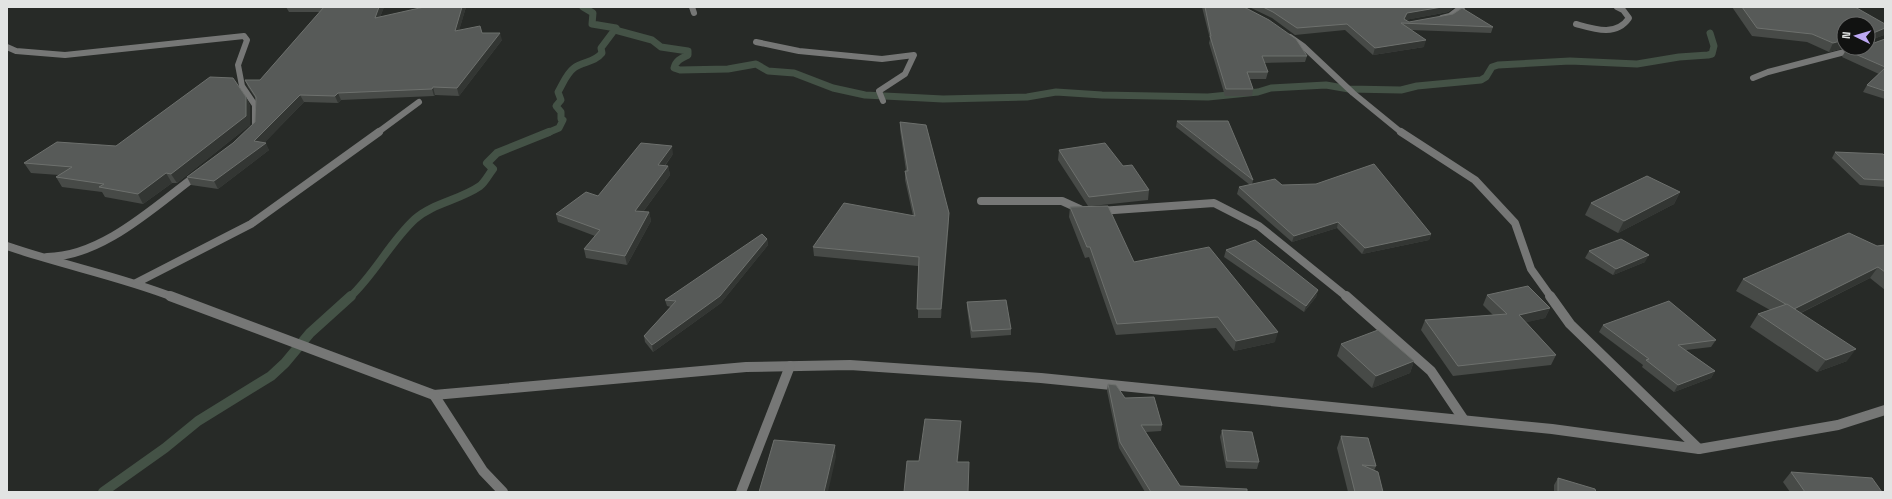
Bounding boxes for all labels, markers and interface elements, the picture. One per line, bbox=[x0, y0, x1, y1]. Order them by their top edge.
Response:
north arrow bbox=[1836, 16, 1876, 56]
text: N bbox=[1839, 31, 1853, 39]

